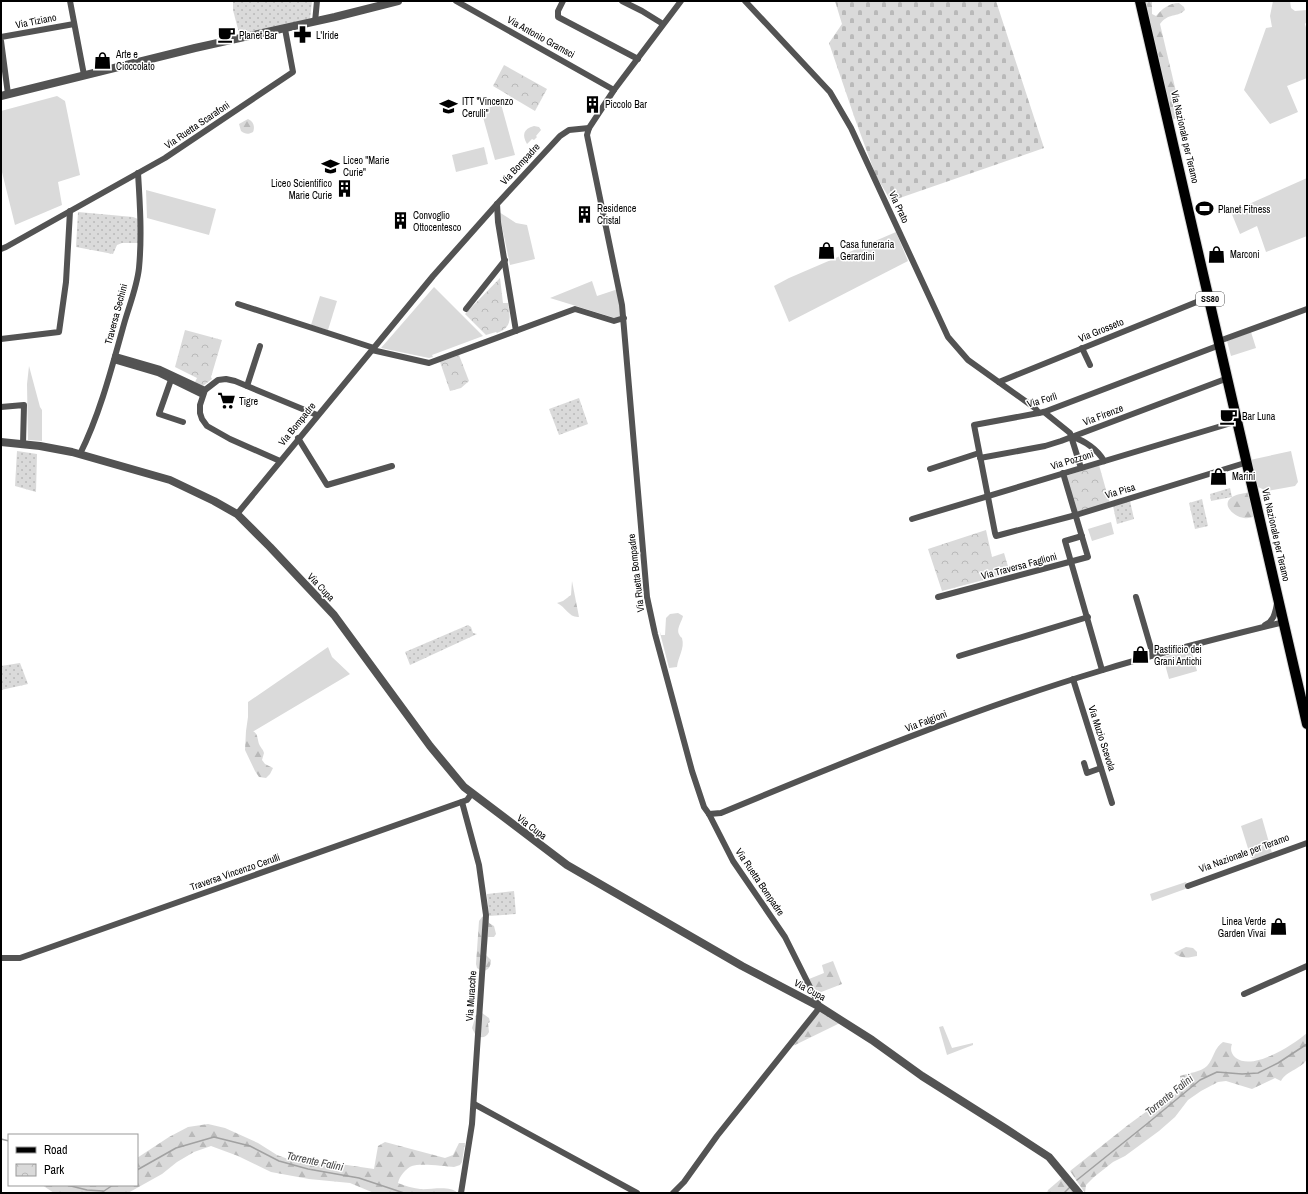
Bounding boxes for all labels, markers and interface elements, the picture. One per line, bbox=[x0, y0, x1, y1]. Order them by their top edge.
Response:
street label: Via Tiziano bbox=[14, 11, 58, 31]
street label: Via Antonio Gramsci bbox=[505, 13, 577, 61]
cafe icon: Planet Bar bbox=[216, 25, 236, 45]
pharmacy icon: L'Iride bbox=[293, 25, 313, 45]
place label: Planet Bar bbox=[239, 29, 278, 42]
place label: L'Iride bbox=[316, 29, 339, 42]
place label: Arte e Cioccolato bbox=[115, 48, 155, 73]
shop icon: Arte e Cioccolato bbox=[93, 50, 113, 70]
street label: Via Nazionale per Teramo bbox=[1168, 89, 1202, 185]
building icon: Piccolo Bar bbox=[582, 94, 602, 114]
place label: ITT "Vincenzo Cerulli" bbox=[462, 95, 514, 120]
school or university icon: ITT "Vincenzo Cerulli" bbox=[439, 97, 459, 117]
street label: Via Ruetta Scarafoni bbox=[162, 98, 232, 152]
place label: Piccolo Bar bbox=[605, 98, 647, 111]
street label: Via Bompadre bbox=[497, 140, 543, 188]
place label: Liceo "Marie Curie" bbox=[343, 154, 390, 179]
school or university icon: Liceo "Marie Curie" bbox=[320, 156, 340, 176]
place label: Liceo Scientifico Marie Curie bbox=[271, 177, 332, 202]
building icon: Liceo Scientifico Marie Curie bbox=[335, 179, 355, 199]
street label: Via Prato bbox=[886, 189, 912, 226]
sports icon: Planet Fitness bbox=[1195, 199, 1215, 219]
place label: Residence Cristal bbox=[597, 202, 637, 227]
place label: Planet Fitness bbox=[1218, 203, 1270, 216]
building icon: Residence Cristal bbox=[574, 204, 594, 224]
place label: Convoglio Ottocentesco bbox=[413, 209, 462, 234]
building icon: Convoglio Ottocentesco bbox=[390, 211, 410, 231]
place label: Casa funeraria Gerardini bbox=[840, 238, 895, 263]
shop icon: Casa funeraria Gerardini bbox=[817, 240, 837, 260]
shop icon: Marconi bbox=[1207, 244, 1227, 264]
place label: Marconi bbox=[1230, 248, 1260, 261]
street label: Traversa Sechini bbox=[102, 282, 130, 346]
road number: SS80 bbox=[1196, 292, 1224, 306]
street label: Via Grosseto bbox=[1076, 315, 1126, 345]
street label: Via Forlì bbox=[1026, 390, 1058, 410]
supermarket icon: Tigre bbox=[216, 391, 236, 411]
place label: Tigre bbox=[239, 395, 258, 408]
street label: Via Bompadre bbox=[275, 399, 319, 448]
street label: Via Firenze bbox=[1081, 401, 1125, 429]
cafe icon: Bar Luna bbox=[1219, 406, 1239, 426]
place label: Bar Luna bbox=[1242, 410, 1276, 423]
street label: Via Pozzoni bbox=[1049, 447, 1095, 473]
shop icon: Marini bbox=[1209, 466, 1229, 486]
place label: Marini bbox=[1232, 470, 1255, 483]
street label: Via Pisa bbox=[1103, 480, 1137, 502]
street label: Via Nazionale per Teramo bbox=[1259, 487, 1293, 583]
street label: Via Ruetta Bompadre bbox=[625, 533, 647, 613]
street label: Via Traversa Faglioni bbox=[980, 550, 1058, 582]
street label: Via Cupa bbox=[305, 570, 338, 604]
place label: Pastificio dei Grani Antichi bbox=[1154, 643, 1202, 668]
shop icon: Pastificio dei Grani Antichi bbox=[1131, 645, 1151, 665]
street label: Via Muzio Scevola bbox=[1085, 704, 1119, 773]
street label: Via Falgioni bbox=[903, 707, 949, 735]
street label: Via Cupa bbox=[514, 812, 550, 843]
street label: Via Nazionale per Teramo bbox=[1197, 830, 1291, 875]
street label: Via Ruetta Bompadre bbox=[733, 846, 788, 919]
street label: Traversa Vincenzo Cerulli bbox=[188, 850, 282, 894]
place label: Linea Verde Garden Vivai bbox=[1218, 915, 1266, 940]
shop icon: Linea Verde Garden Vivai bbox=[1269, 917, 1289, 937]
street label: Via Muracche bbox=[463, 970, 479, 1022]
street label: Via Cupa bbox=[792, 976, 828, 1004]
water label: Torrente Falini bbox=[1142, 1071, 1196, 1119]
legend bbox=[8, 1134, 138, 1186]
text: Road bbox=[44, 1142, 68, 1158]
water label: Torrente Falini bbox=[285, 1148, 345, 1174]
text: Park bbox=[44, 1162, 64, 1178]

